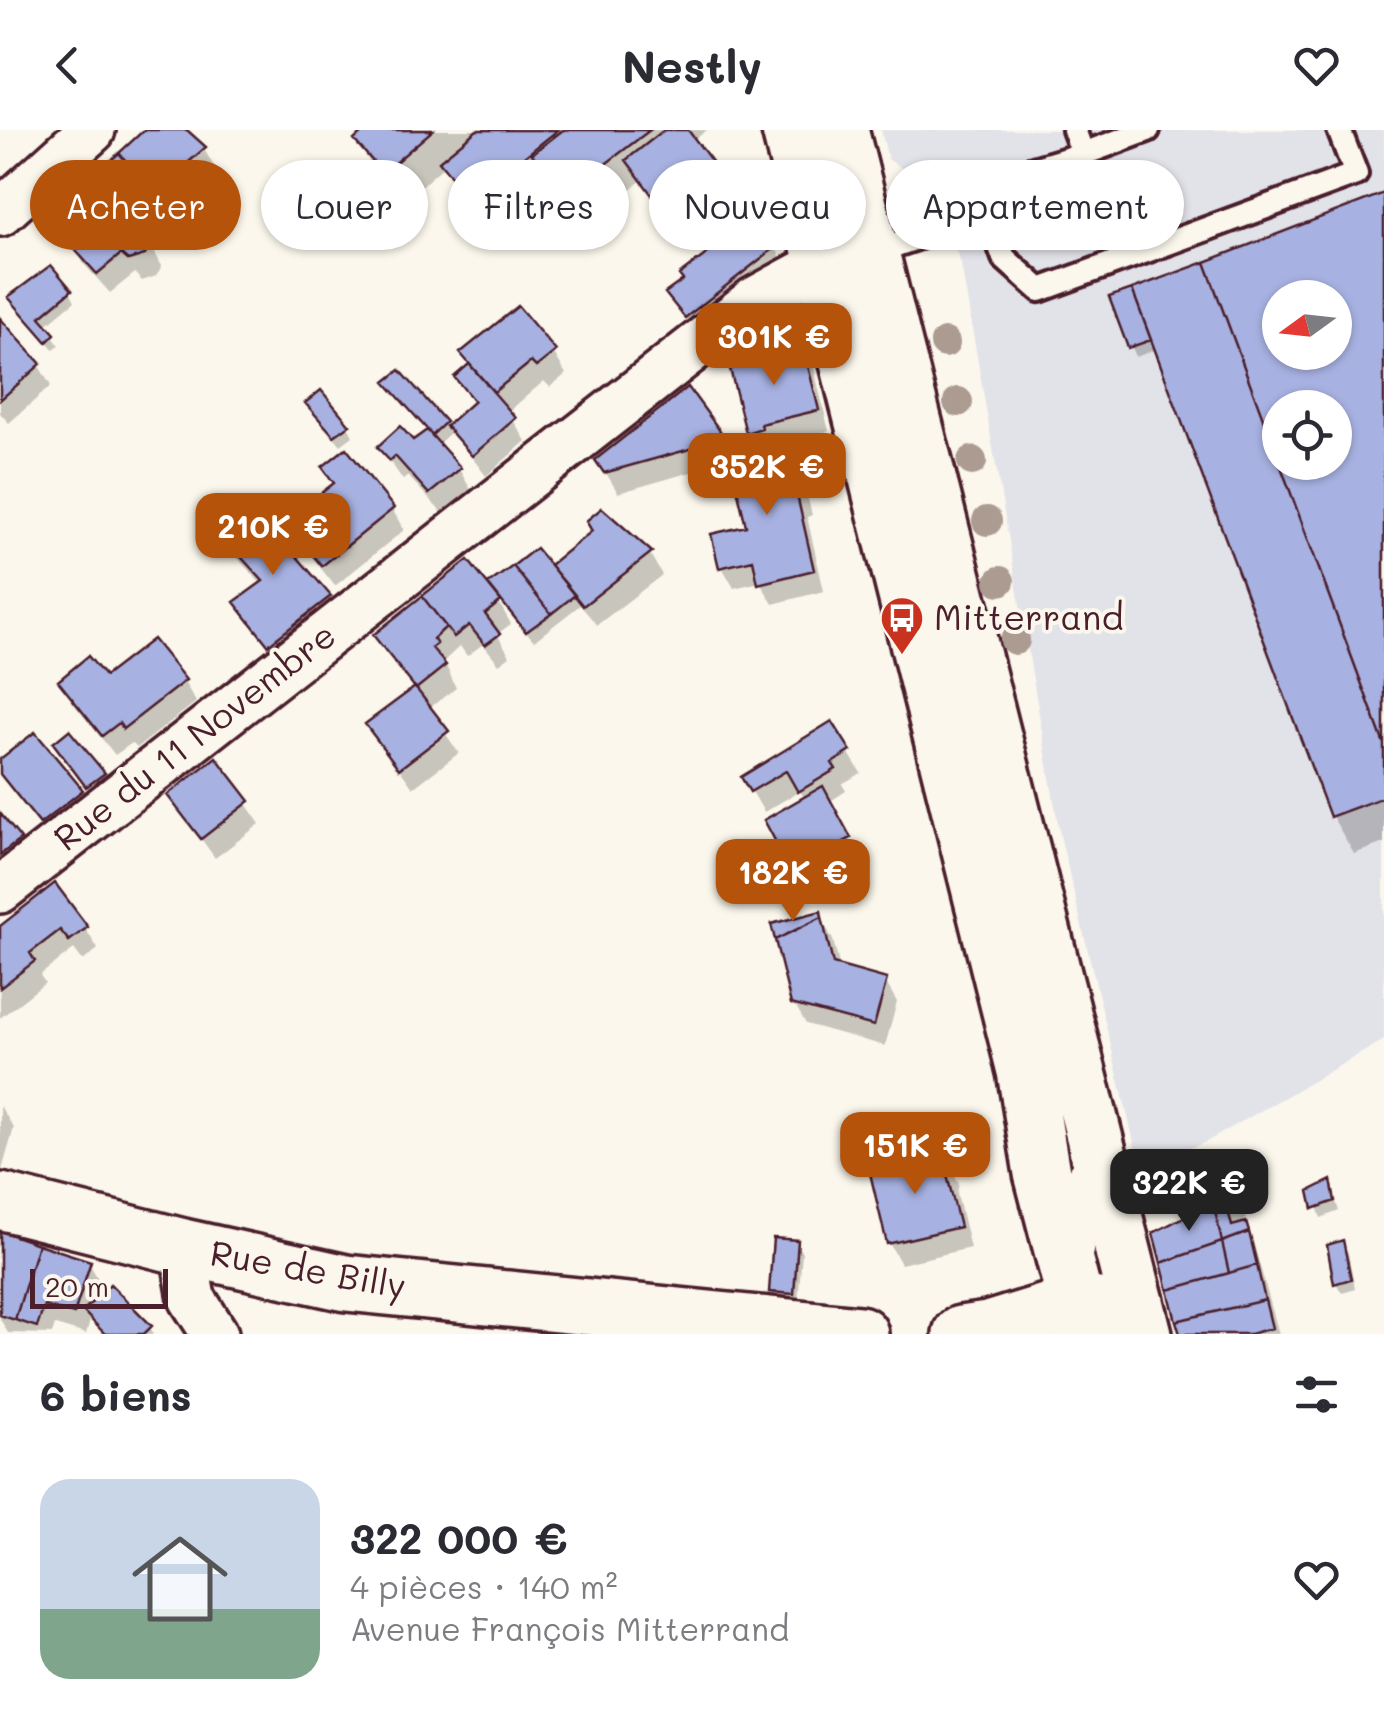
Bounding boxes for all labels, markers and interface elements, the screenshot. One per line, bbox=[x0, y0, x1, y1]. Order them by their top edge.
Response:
text: Nestly bbox=[622, 36, 762, 94]
icon: back bbox=[40, 38, 95, 93]
icon: heart bbox=[1289, 38, 1344, 93]
chip: Acheter bbox=[30, 160, 241, 250]
chip: Louer bbox=[261, 160, 428, 250]
chip: Filtres bbox=[448, 160, 629, 250]
chip: Nouveau bbox=[649, 160, 866, 250]
chip: Appartement bbox=[886, 160, 1184, 250]
north arrow bbox=[1262, 280, 1352, 370]
map controls bbox=[1262, 280, 1352, 480]
pin: 301K € bbox=[693, 303, 855, 388]
text: 301K € bbox=[718, 314, 830, 356]
button: locate bbox=[1262, 390, 1352, 480]
pin: 352K € bbox=[686, 433, 848, 518]
text: 352K € bbox=[710, 444, 824, 486]
pin: 210K € bbox=[192, 493, 354, 578]
text: 210K € bbox=[217, 504, 329, 546]
place label: Mitterrand bbox=[934, 593, 1124, 639]
bus stop icon: Mitterrand bbox=[879, 595, 925, 656]
street label: Rue du 11 Novembre bbox=[43, 611, 344, 860]
pin: 182K € bbox=[712, 839, 874, 924]
text: 182K € bbox=[738, 850, 848, 892]
pin: 151K € bbox=[834, 1112, 996, 1197]
text: 151K € bbox=[862, 1123, 968, 1165]
pin: 322K € bbox=[1108, 1149, 1270, 1234]
text: 322K € bbox=[1132, 1160, 1246, 1202]
street label: Rue de Billy bbox=[207, 1228, 410, 1308]
scale bar bbox=[30, 1264, 168, 1308]
text: 20 m bbox=[45, 1268, 109, 1304]
text: 6 biens bbox=[40, 1367, 192, 1422]
icon: filters bbox=[1289, 1367, 1344, 1422]
text: 322 000 € bbox=[350, 1510, 567, 1565]
icon: home bbox=[120, 1519, 240, 1639]
icon: heart bbox=[1289, 1552, 1344, 1607]
text: 4 pièces · 140 m² bbox=[350, 1565, 618, 1607]
text: Avenue François Mitterrand bbox=[350, 1607, 789, 1649]

